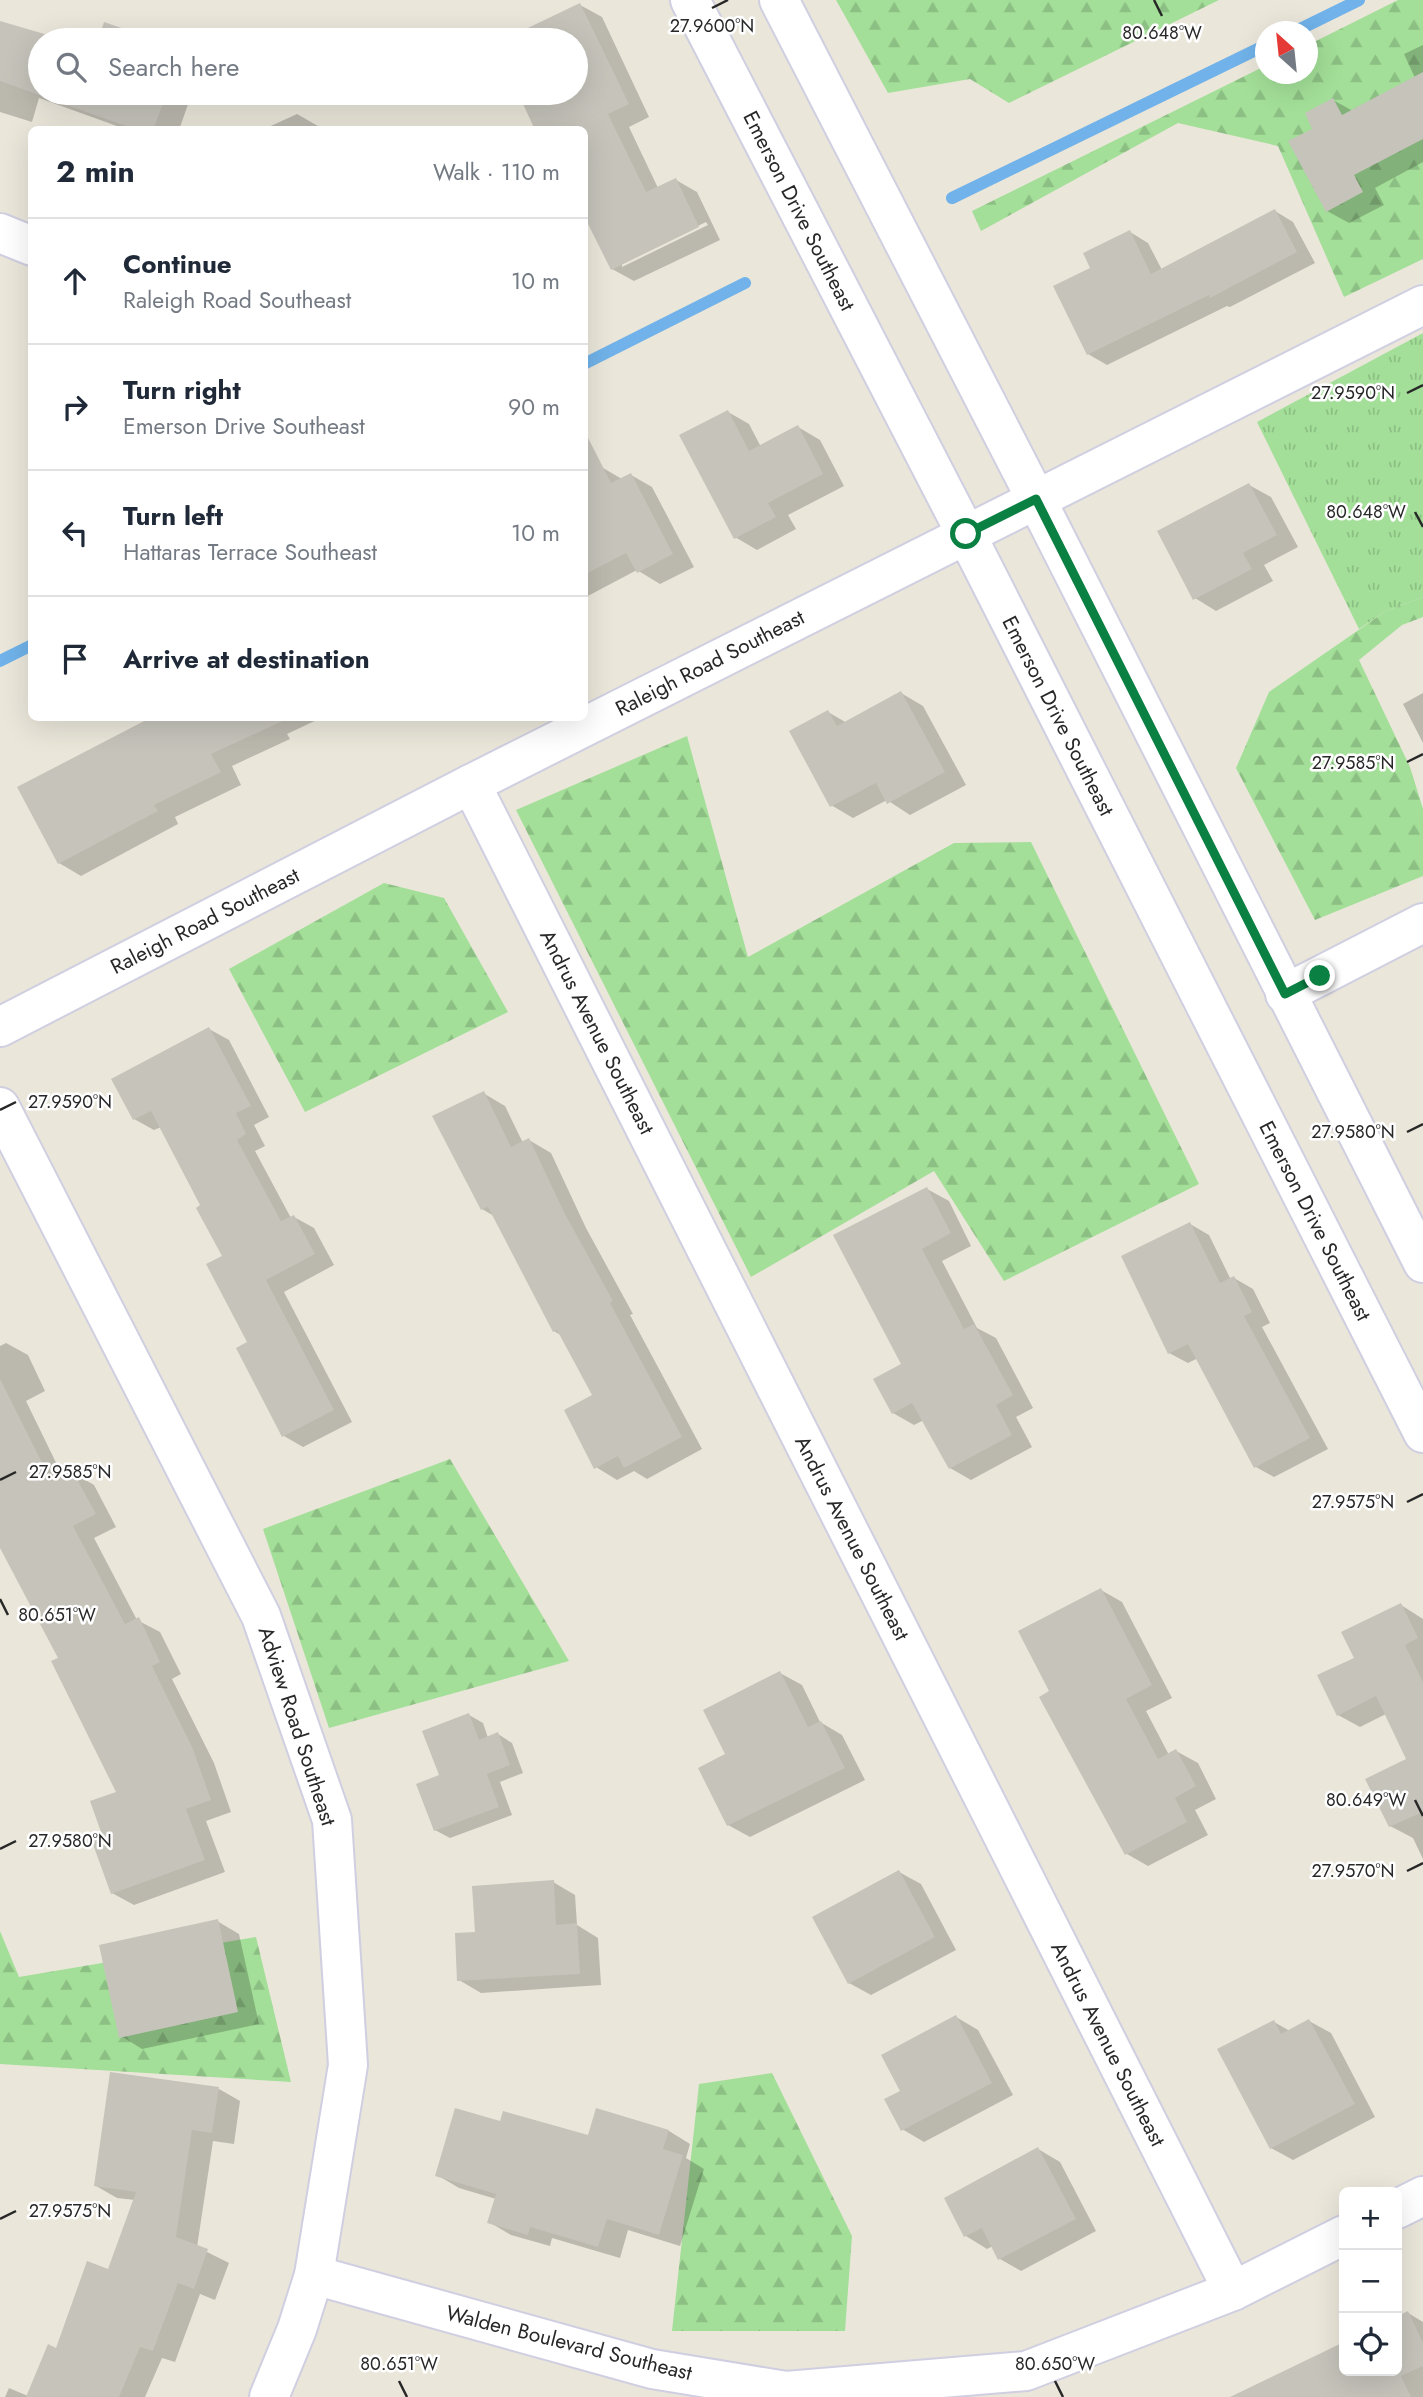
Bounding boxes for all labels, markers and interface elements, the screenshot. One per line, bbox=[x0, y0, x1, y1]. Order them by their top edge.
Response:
text: 27.9600°N bbox=[670, 13, 754, 39]
text: 80.648°W bbox=[1122, 20, 1202, 46]
north arrow bbox=[1255, 21, 1318, 84]
search box bbox=[28, 28, 588, 105]
icon: search bbox=[52, 48, 90, 86]
text: Search here bbox=[108, 48, 240, 86]
street label: Emerson Drive Southeast bbox=[736, 106, 862, 316]
text: 2 min bbox=[56, 150, 135, 193]
text: Walk · 110 m bbox=[433, 155, 560, 189]
text: Continue bbox=[123, 245, 232, 283]
icon: ahead bbox=[56, 262, 94, 300]
text: 10 m bbox=[511, 264, 560, 298]
text: Raleigh Road Southeast bbox=[123, 283, 351, 317]
text: Turn right bbox=[123, 371, 241, 409]
text: 27.9590°N bbox=[1311, 380, 1395, 406]
icon: right bbox=[56, 388, 94, 426]
text: 90 m bbox=[508, 390, 560, 424]
text: Emerson Drive Southeast bbox=[123, 409, 365, 443]
text: Turn left bbox=[123, 497, 223, 535]
text: 80.648°W bbox=[1326, 499, 1406, 525]
icon: left bbox=[56, 514, 94, 552]
text: 10 m bbox=[511, 516, 560, 550]
route start bbox=[950, 518, 981, 549]
text: Hattaras Terrace Southeast bbox=[123, 535, 377, 569]
street label: Raleigh Road Southeast bbox=[610, 602, 810, 724]
street label: Emerson Drive Southeast bbox=[995, 611, 1121, 821]
icon: arrive bbox=[56, 640, 94, 678]
text: Arrive at destination bbox=[123, 640, 370, 678]
text: 27.9585°N bbox=[1312, 750, 1394, 776]
street label: Raleigh Road Southeast bbox=[105, 860, 305, 982]
street label: Andrus Avenue Southeast bbox=[532, 924, 662, 1140]
route end bbox=[1304, 960, 1335, 991]
text: 27.9590°N bbox=[28, 1089, 112, 1115]
street label: Emerson Drive Southeast bbox=[1252, 1116, 1378, 1326]
text: 27.9580°N bbox=[1311, 1119, 1395, 1145]
street label: Andrus Avenue Southeast bbox=[787, 1430, 917, 1646]
text: 27.9585°N bbox=[29, 1459, 111, 1485]
text: 27.9575°N bbox=[1312, 1489, 1394, 1515]
text: 80.651°W bbox=[18, 1602, 96, 1628]
street label: Adview Road Southeast bbox=[251, 1623, 343, 1829]
text: 80.649°W bbox=[1326, 1787, 1406, 1813]
text: 27.9580°N bbox=[28, 1828, 112, 1854]
text: 27.9570°N bbox=[1311, 1858, 1395, 1884]
street label: Andrus Avenue Southeast bbox=[1043, 1936, 1173, 2152]
map controls bbox=[1339, 2187, 1402, 2376]
button: + bbox=[1339, 2187, 1402, 2250]
text: 27.9575°N bbox=[29, 2198, 111, 2224]
button: − bbox=[1339, 2250, 1402, 2313]
street label: Walden Boulevard Southeast bbox=[443, 2298, 695, 2388]
button: locate bbox=[1339, 2313, 1402, 2376]
text: 80.651°W bbox=[360, 2351, 438, 2377]
text: 80.650°W bbox=[1015, 2351, 1095, 2377]

